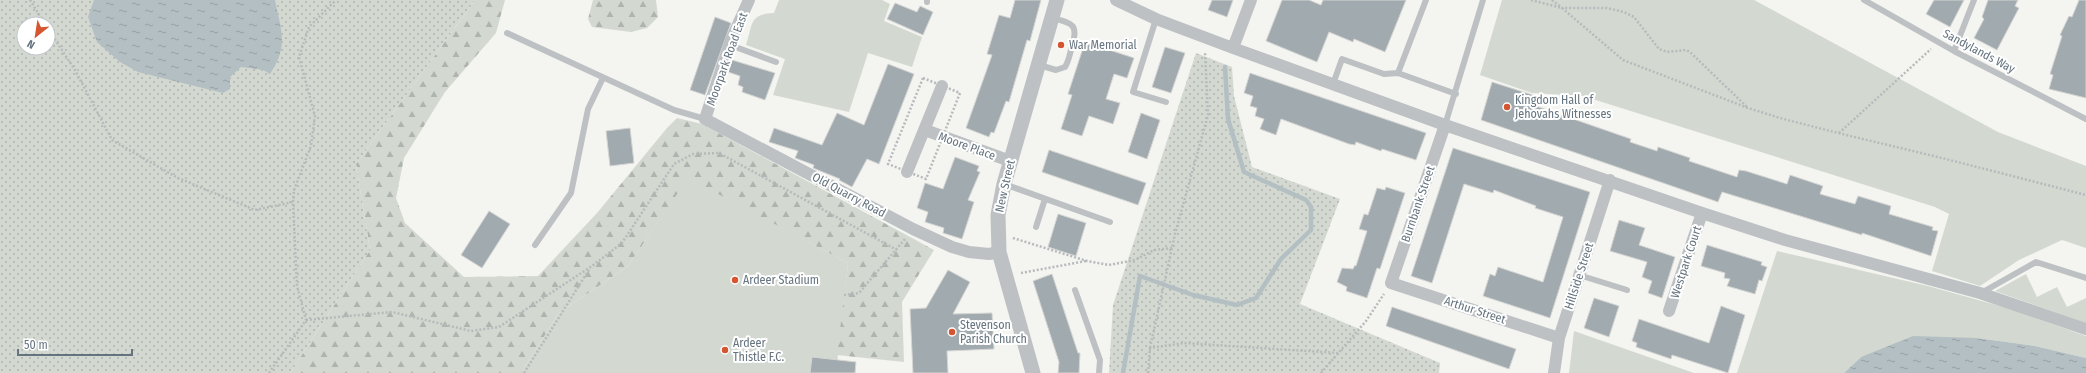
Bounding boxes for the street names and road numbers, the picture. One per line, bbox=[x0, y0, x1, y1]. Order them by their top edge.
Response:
street label: Moorpark Road East bbox=[704, 10, 750, 107]
street label: Sandylands Way bbox=[1941, 26, 2018, 76]
street label: Moore Place bbox=[937, 129, 998, 163]
street label: New Street bbox=[992, 158, 1018, 214]
street label: Burnbank Street bbox=[1398, 164, 1438, 244]
street label: Old Quarry Road bbox=[810, 170, 888, 220]
street label: Westpark Court bbox=[1668, 224, 1704, 300]
street label: Hillside Street bbox=[1562, 241, 1596, 311]
street label: Arthur Street bbox=[1443, 294, 1507, 326]

